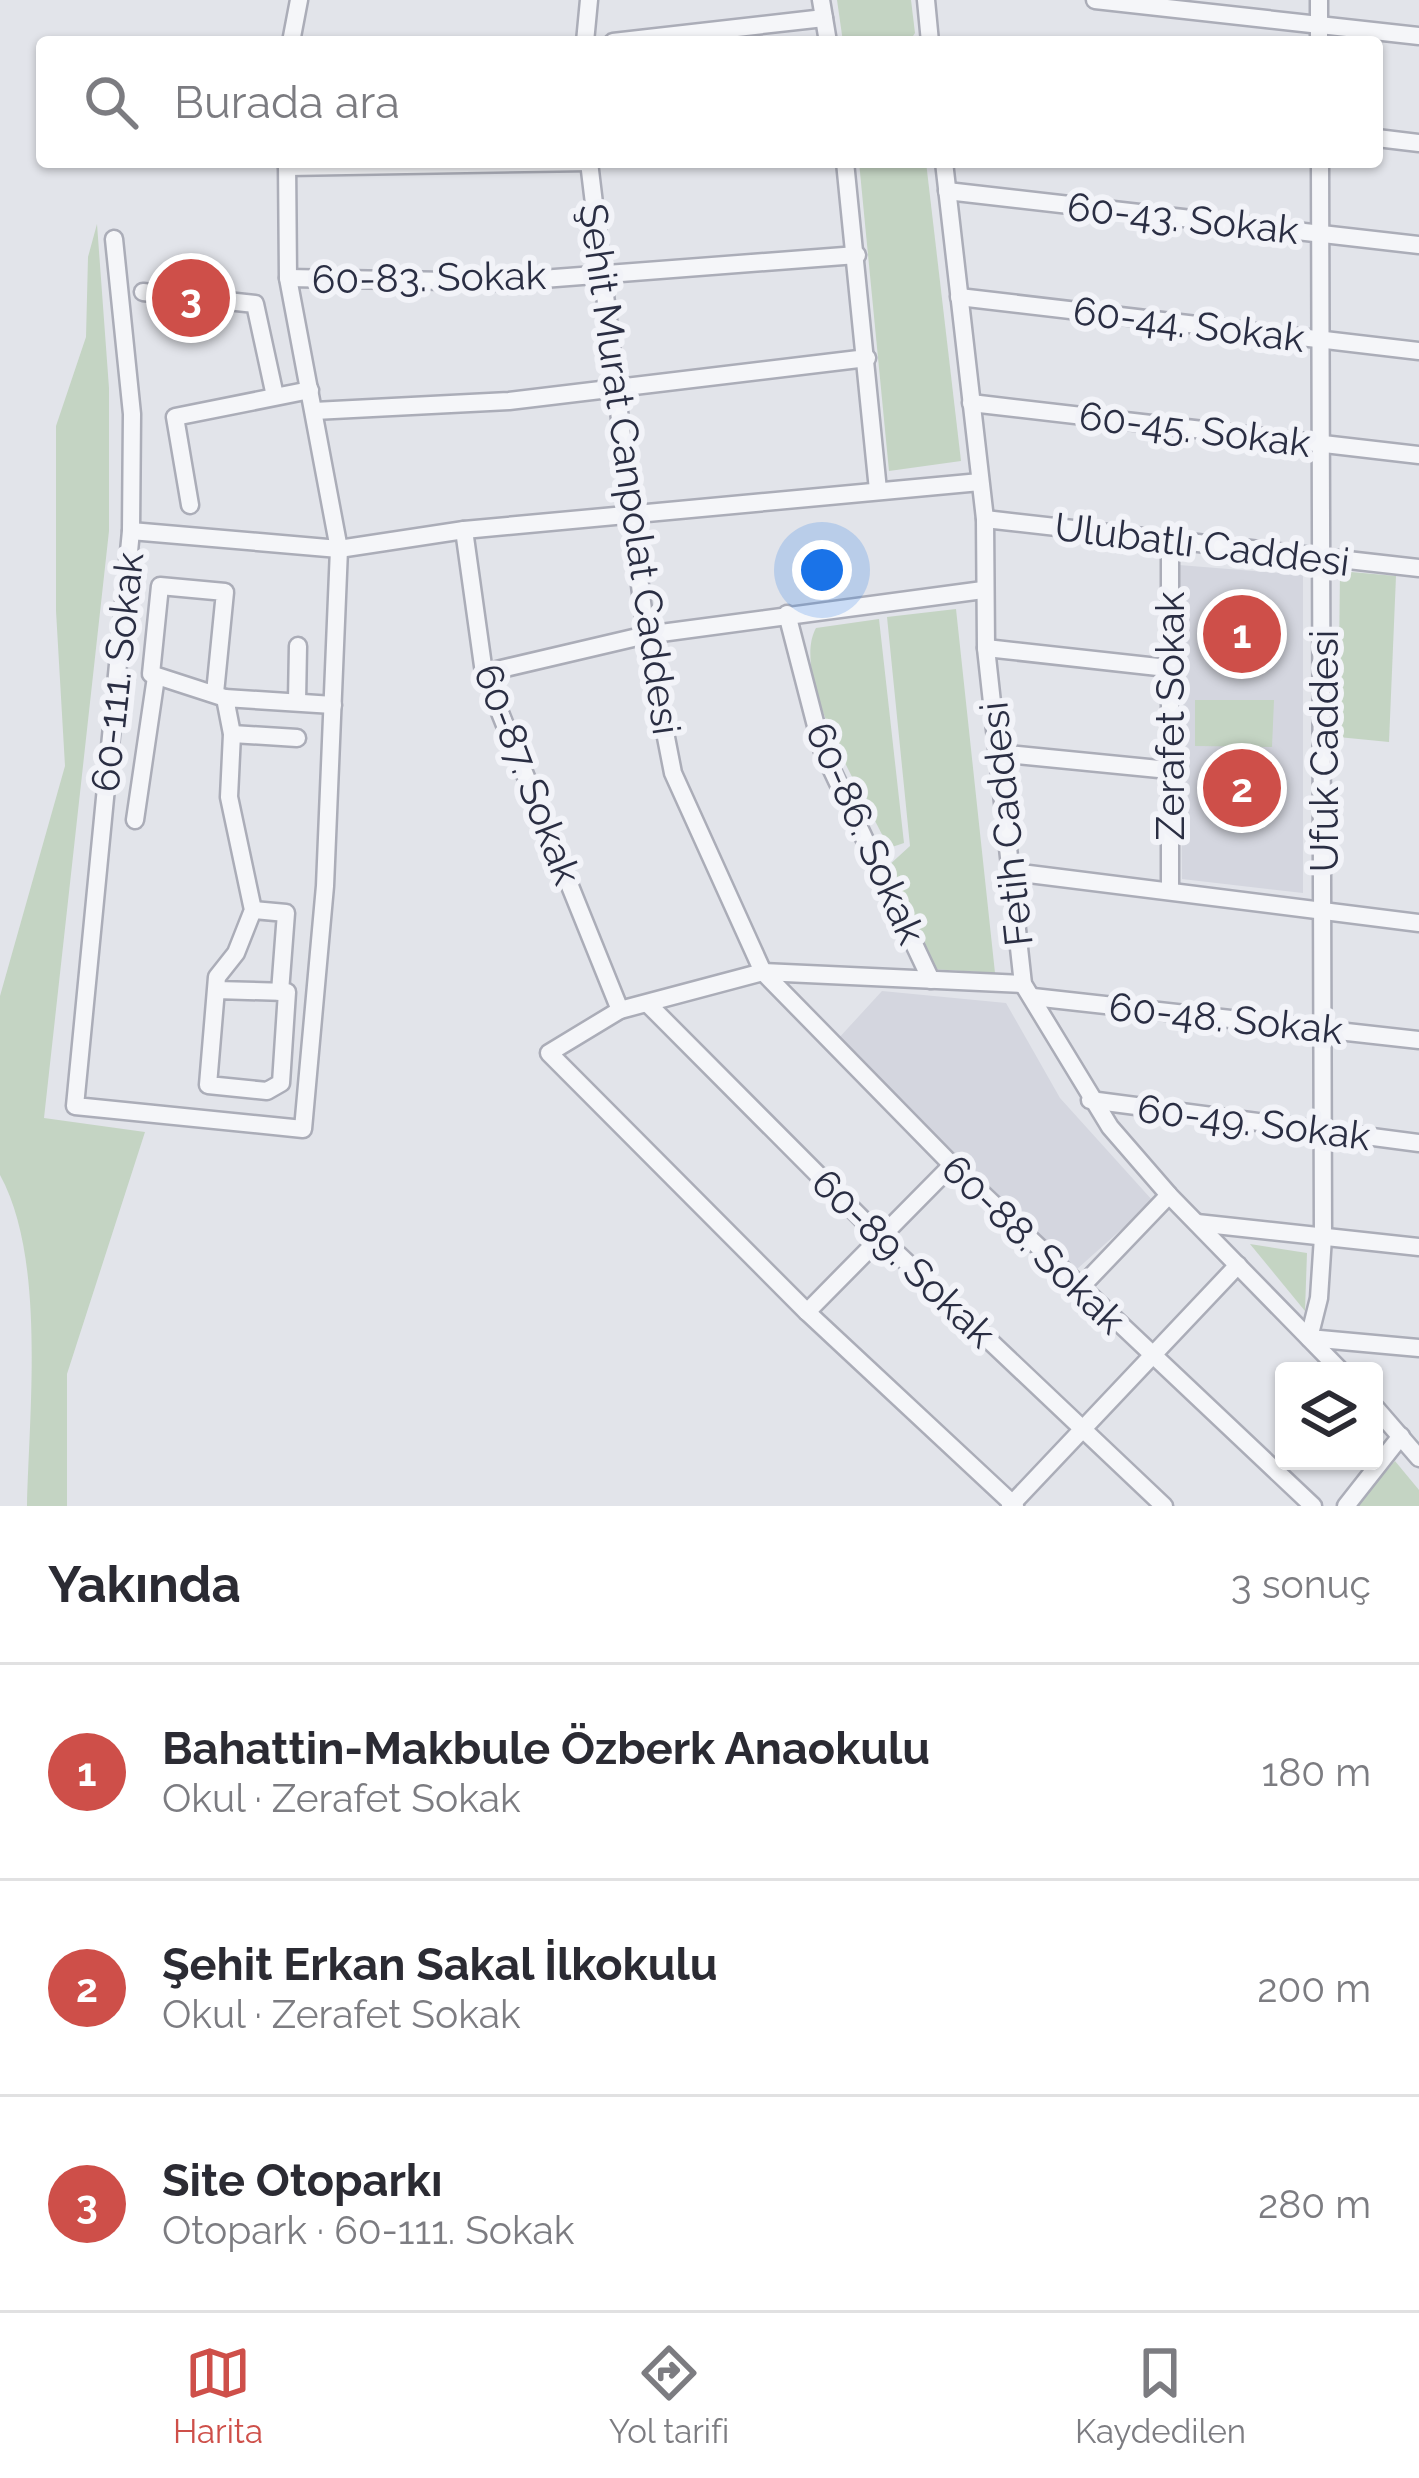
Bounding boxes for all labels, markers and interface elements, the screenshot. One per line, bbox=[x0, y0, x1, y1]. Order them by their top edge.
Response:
search box bbox=[36, 36, 1383, 168]
icon: search bbox=[78, 69, 144, 135]
text: Burada ara bbox=[174, 76, 400, 129]
street label: 60-43. Sokak bbox=[1065, 183, 1301, 253]
street label: Şehit Murat Canpolat Caddesi bbox=[570, 201, 690, 737]
street label: 60-83. Sokak bbox=[311, 252, 547, 302]
pin: 3 bbox=[152, 253, 230, 343]
street label: 60-44. Sokak bbox=[1071, 287, 1308, 361]
street label: 60-45. Sokak bbox=[1077, 392, 1314, 466]
street label: Ulubatlı Caddesi bbox=[1052, 503, 1352, 585]
your location bbox=[792, 540, 852, 600]
street label: 60-111. Sokak bbox=[82, 550, 152, 794]
pin: 1 bbox=[1203, 589, 1281, 679]
street label: Zerafet Sokak bbox=[1147, 591, 1193, 840]
street label: Ufuk Caddesi bbox=[1301, 630, 1347, 872]
street label: 60-87. Sokak bbox=[465, 657, 591, 891]
street label: Fetih Caddesi bbox=[970, 700, 1042, 948]
street label: 60-86. Sokak bbox=[797, 715, 935, 951]
pin: 2 bbox=[1203, 743, 1281, 833]
street label: 60-48. Sokak bbox=[1107, 983, 1345, 1053]
street label: 60-49. Sokak bbox=[1135, 1085, 1373, 1159]
street label: 60-88. Sokak bbox=[933, 1145, 1135, 1343]
street label: 60-89. Sokak bbox=[803, 1159, 1005, 1357]
map controls bbox=[1275, 1362, 1383, 1470]
button: layers bbox=[1275, 1362, 1383, 1470]
text: Yakında bbox=[48, 1554, 241, 1614]
text: 3 sonuç bbox=[1231, 1561, 1371, 1607]
text: Bahattin-Makbule Özberk Anaokulu bbox=[162, 1722, 930, 1775]
text: 1 bbox=[77, 1749, 97, 1795]
text: 180 m bbox=[1262, 1749, 1371, 1795]
text: Okul · Zerafet Sokak bbox=[162, 1775, 521, 1821]
text: Şehit Erkan Sakal İlkokulu bbox=[162, 1938, 718, 1991]
text: 2 bbox=[76, 1965, 98, 2011]
text: 200 m bbox=[1257, 1965, 1371, 2011]
text: Okul · Zerafet Sokak bbox=[162, 1991, 521, 2037]
text: Site Otoparkı bbox=[162, 2154, 442, 2207]
text: 3 bbox=[76, 2181, 98, 2227]
text: 280 m bbox=[1258, 2181, 1371, 2227]
text: Otopark · 60-111. Sokak bbox=[162, 2207, 575, 2253]
tab: Harita bbox=[173, 2340, 263, 2451]
tab: Yol tarifi bbox=[609, 2340, 729, 2451]
tab: Kaydedilen bbox=[1075, 2340, 1246, 2451]

